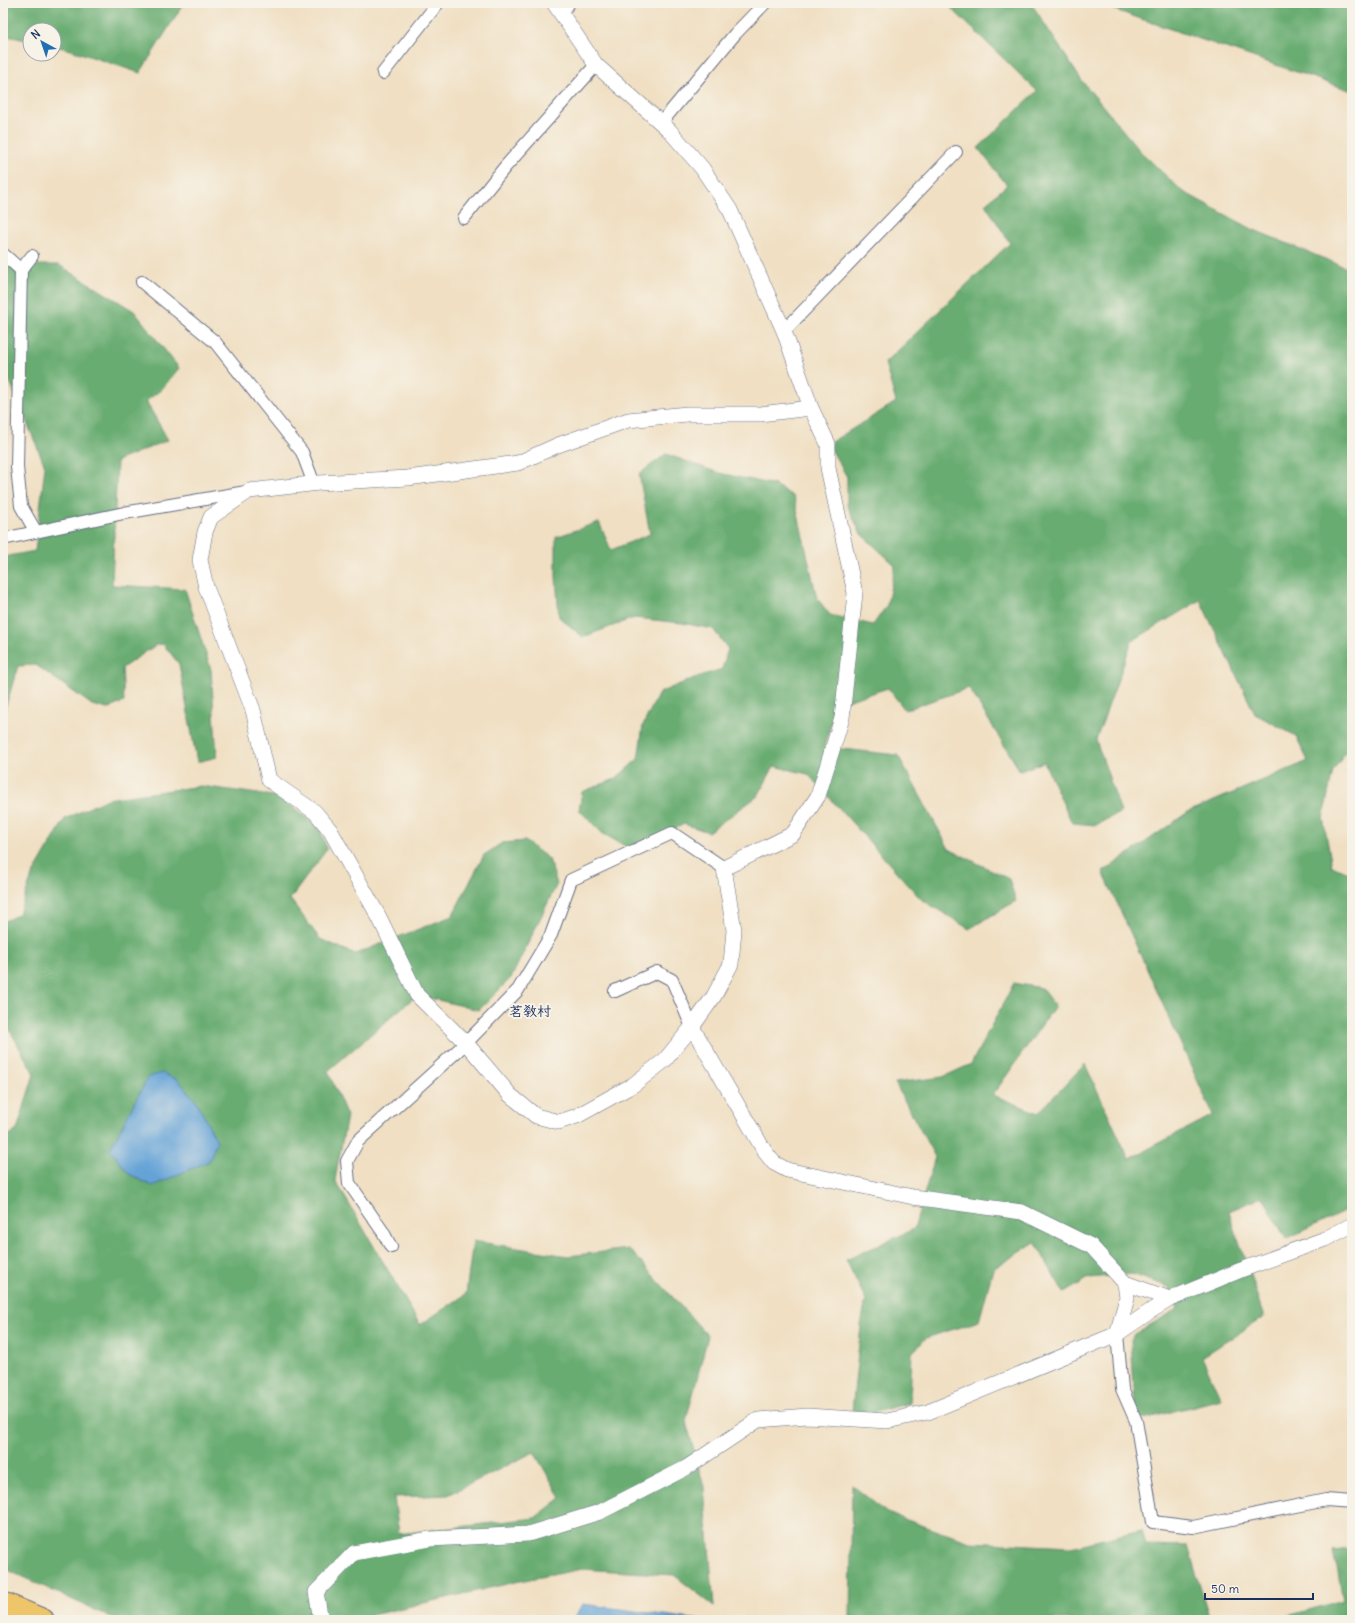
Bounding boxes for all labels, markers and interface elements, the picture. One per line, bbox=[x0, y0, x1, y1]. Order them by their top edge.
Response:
north arrow bbox=[22, 22, 62, 62]
text: N bbox=[28, 27, 43, 42]
district label: 茗教村 bbox=[509, 1002, 551, 1020]
scale bar bbox=[1205, 1575, 1313, 1601]
text: 50 m bbox=[1211, 1581, 1240, 1596]

